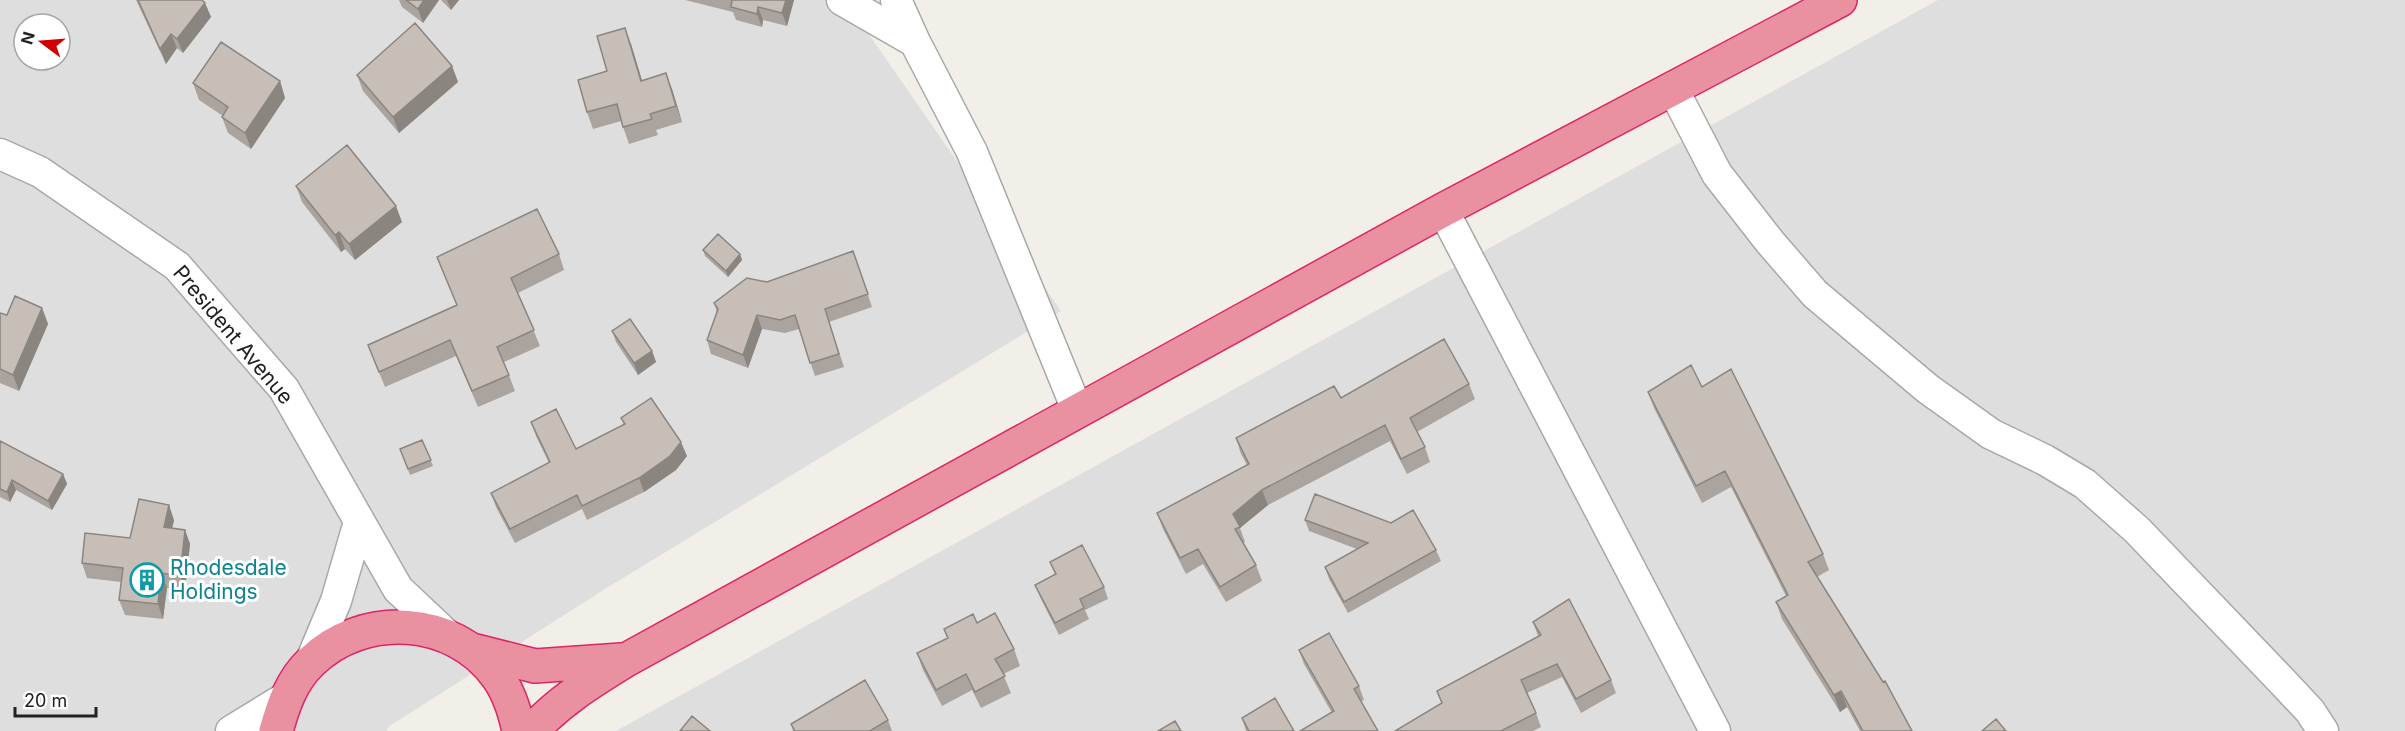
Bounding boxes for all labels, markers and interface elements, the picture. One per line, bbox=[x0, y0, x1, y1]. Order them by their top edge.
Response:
north arrow bbox=[12, 12, 72, 72]
text: N bbox=[16, 29, 39, 46]
street label: President Avenue bbox=[168, 260, 299, 409]
place label: Rhodesdale Holdings bbox=[170, 555, 287, 604]
building icon: Rhodesdale Holdings bbox=[129, 562, 165, 598]
scale bar bbox=[15, 680, 96, 718]
text: 20 m bbox=[24, 690, 67, 711]

